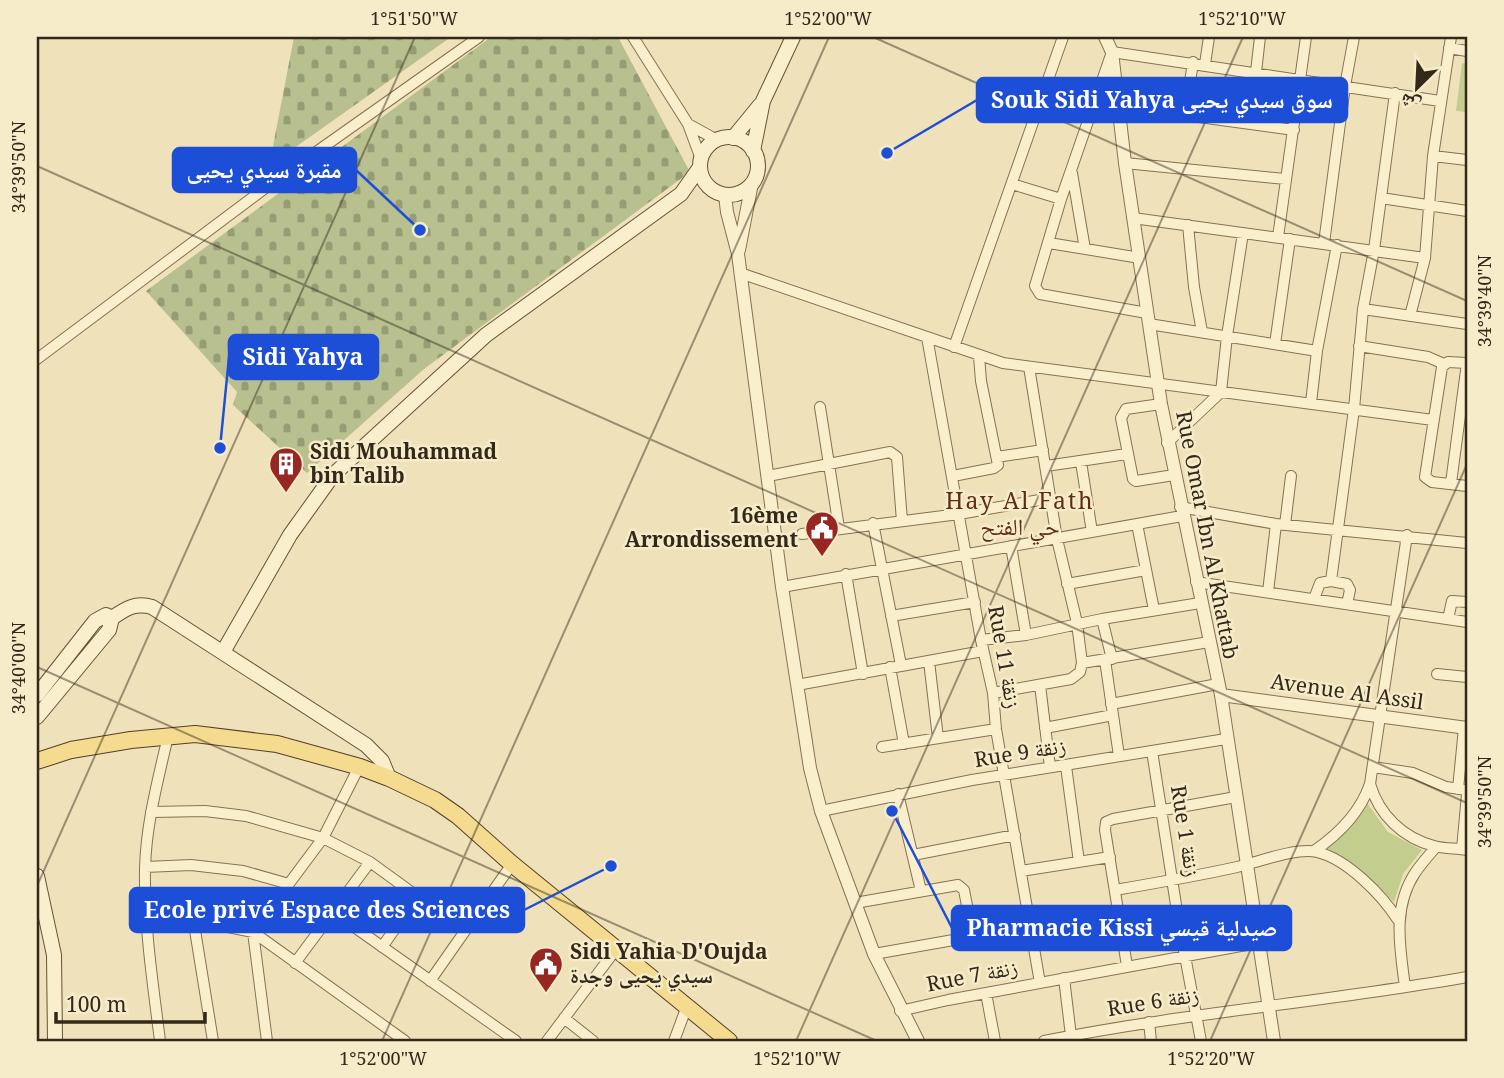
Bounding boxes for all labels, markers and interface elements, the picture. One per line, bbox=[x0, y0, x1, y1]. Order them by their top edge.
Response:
text: 1°51'50"W bbox=[370, 6, 458, 30]
text: 1°52'00"W bbox=[784, 6, 872, 30]
text: 1°52'10"W bbox=[1198, 6, 1286, 30]
north arrow bbox=[1382, 52, 1452, 122]
callout: Souk Sidi Yahya سوق سيدي يحيى bbox=[977, 78, 1347, 122]
text: Souk Sidi Yahya سوق سيدي يحيى bbox=[991, 83, 1333, 119]
text: ش bbox=[1396, 88, 1425, 120]
text: 34°39'50"N bbox=[6, 120, 30, 213]
callout: مقبرة سيدي يحيى bbox=[173, 148, 356, 192]
text: مقبرة سيدي يحيى bbox=[186, 153, 342, 189]
text: 34°39'40"N bbox=[1472, 254, 1496, 347]
callout: Sidi Yahya bbox=[229, 335, 378, 379]
text: Sidi Yahya bbox=[243, 340, 364, 372]
street label: Rue Omar Ibn Al Khattab bbox=[1170, 408, 1246, 661]
place label: Sidi Mouhammad bin Talib bbox=[310, 437, 498, 489]
building icon: Sidi Mouhammad bin Talib bbox=[267, 445, 305, 494]
district label: Hay Al Fath حي الفتح bbox=[945, 484, 1095, 546]
place label: 16ème Arrondissement bbox=[625, 501, 798, 553]
public building icon: 16ème Arrondissement bbox=[803, 509, 841, 558]
street label: Rue 11 زنقة bbox=[982, 603, 1028, 711]
text: 34°40'00"N bbox=[6, 621, 30, 714]
street label: Avenue Al Assil bbox=[1269, 666, 1426, 716]
street label: Rue 9 زنقة bbox=[972, 731, 1068, 773]
text: 34°39'50"N bbox=[1472, 755, 1496, 848]
street label: Rue 1 زنقة bbox=[1165, 783, 1207, 879]
callout: Ecole privé Espace des Sciences bbox=[130, 888, 524, 932]
text: Ecole privé Espace des Sciences bbox=[144, 893, 510, 925]
callout: Pharmacie Kissi صيدلية قيسي bbox=[952, 906, 1291, 950]
text: Pharmacie Kissi صيدلية قيسي bbox=[967, 911, 1277, 947]
place label: Sidi Yahia D'Oujda سيدي يحيى وجدة bbox=[570, 937, 768, 992]
public building icon: Sidi Yahia D'Oujda سيدي يحيى وجدة bbox=[527, 945, 565, 994]
street label: Rue 7 زنقة bbox=[924, 952, 1020, 998]
scale bar bbox=[56, 980, 205, 1024]
street label: Rue 6 زنقة bbox=[1105, 980, 1201, 1022]
text: 100 m bbox=[66, 990, 127, 1018]
text: 1°52'00"W bbox=[339, 1046, 427, 1070]
text: 1°52'10"W bbox=[753, 1046, 841, 1070]
text: 1°52'20"W bbox=[1167, 1046, 1255, 1070]

